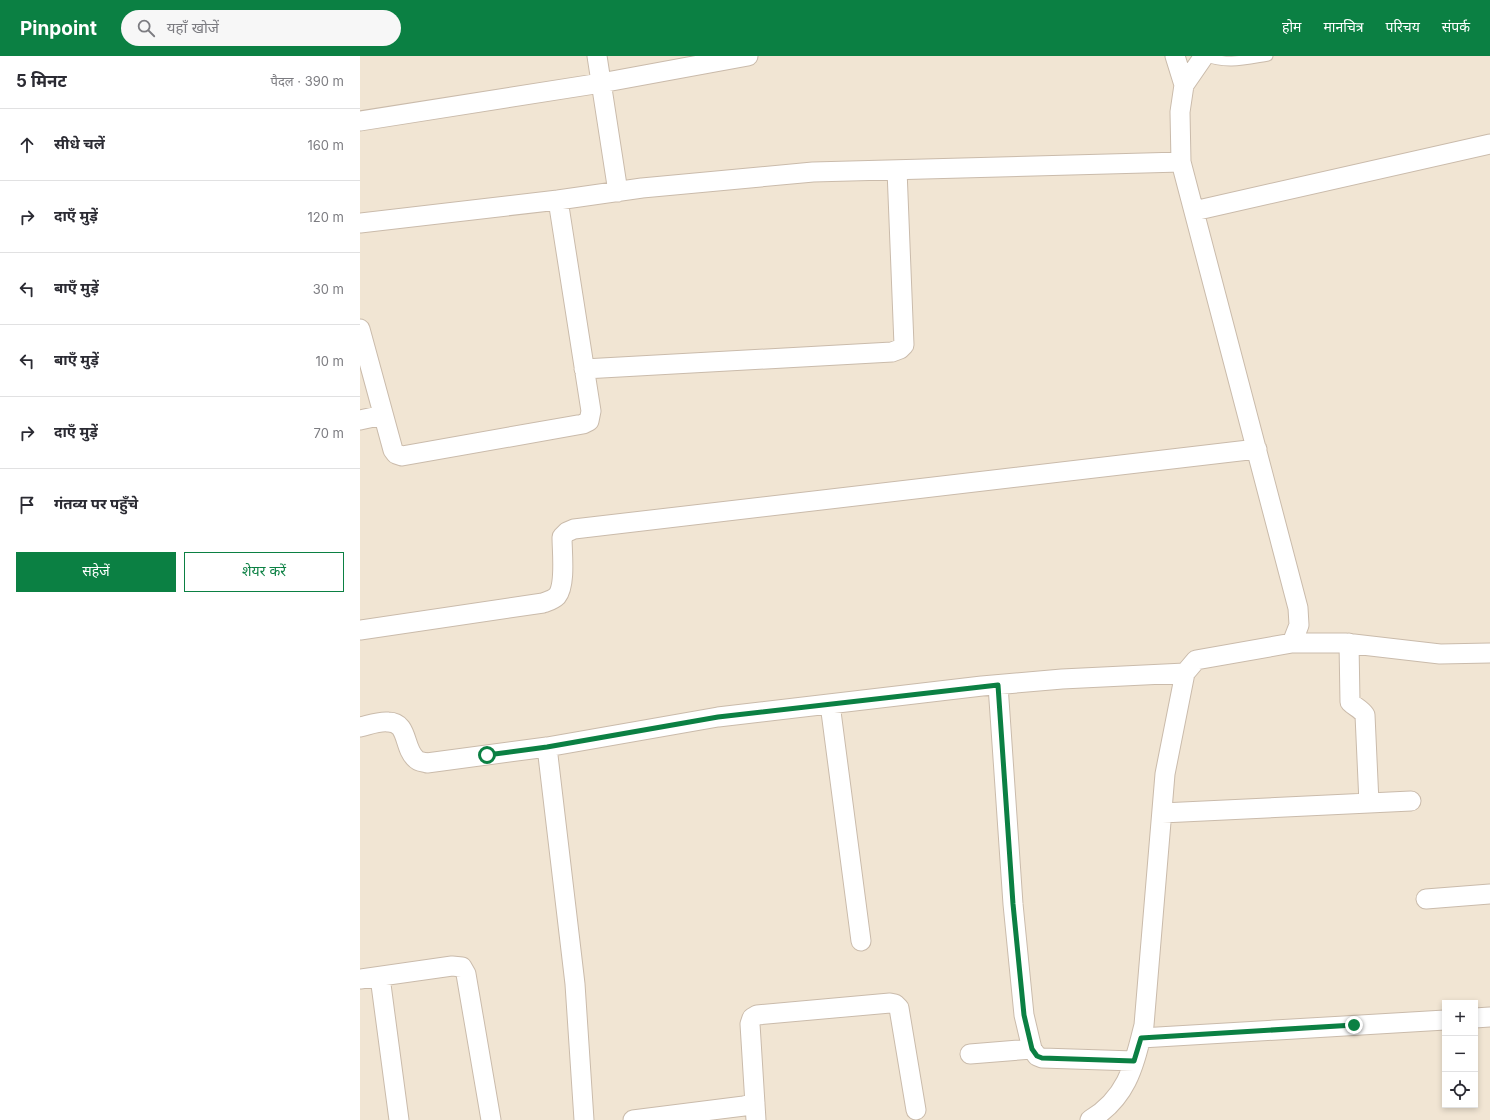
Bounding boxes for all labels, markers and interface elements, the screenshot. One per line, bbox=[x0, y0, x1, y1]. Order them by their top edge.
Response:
search box bbox=[121, 10, 401, 46]
text: Pinpoint bbox=[20, 17, 97, 40]
icon: search bbox=[135, 17, 157, 39]
text: यहाँ खोजें bbox=[167, 18, 219, 37]
text: होम bbox=[1282, 18, 1301, 35]
text: मानचित्र bbox=[1323, 18, 1364, 35]
text: परिचय bbox=[1386, 18, 1420, 35]
text: संपर्क bbox=[1442, 18, 1470, 35]
text: 5 मिनट bbox=[16, 71, 67, 91]
text: पैदल · 390 m bbox=[271, 73, 344, 89]
icon: ahead bbox=[16, 134, 38, 156]
text: सीधे चलें bbox=[54, 134, 105, 153]
text: 160 m bbox=[307, 137, 344, 153]
icon: right bbox=[16, 206, 38, 228]
text: दाएँ मुड़ें bbox=[54, 206, 98, 225]
text: 120 m bbox=[308, 209, 344, 225]
icon: left bbox=[16, 278, 38, 300]
text: बाएँ मुड़ें bbox=[54, 278, 99, 297]
text: 30 m bbox=[313, 281, 344, 297]
icon: left bbox=[16, 350, 38, 372]
text: बाएँ मुड़ें bbox=[54, 350, 99, 369]
text: 10 m bbox=[315, 353, 344, 369]
icon: right bbox=[16, 422, 38, 444]
text: दाएँ मुड़ें bbox=[54, 422, 98, 441]
text: 70 m bbox=[314, 425, 344, 441]
icon: arrive bbox=[16, 494, 38, 516]
text: गंतव्य पर पहुँचे bbox=[54, 494, 138, 513]
button: सहेजें bbox=[16, 552, 176, 592]
button: शेयर करें bbox=[184, 552, 344, 592]
route start bbox=[478, 746, 496, 764]
map controls bbox=[1442, 1000, 1478, 1108]
button: + bbox=[1442, 1000, 1478, 1036]
route end bbox=[1345, 1016, 1363, 1034]
button: − bbox=[1442, 1036, 1478, 1072]
button: locate bbox=[1442, 1072, 1478, 1108]

